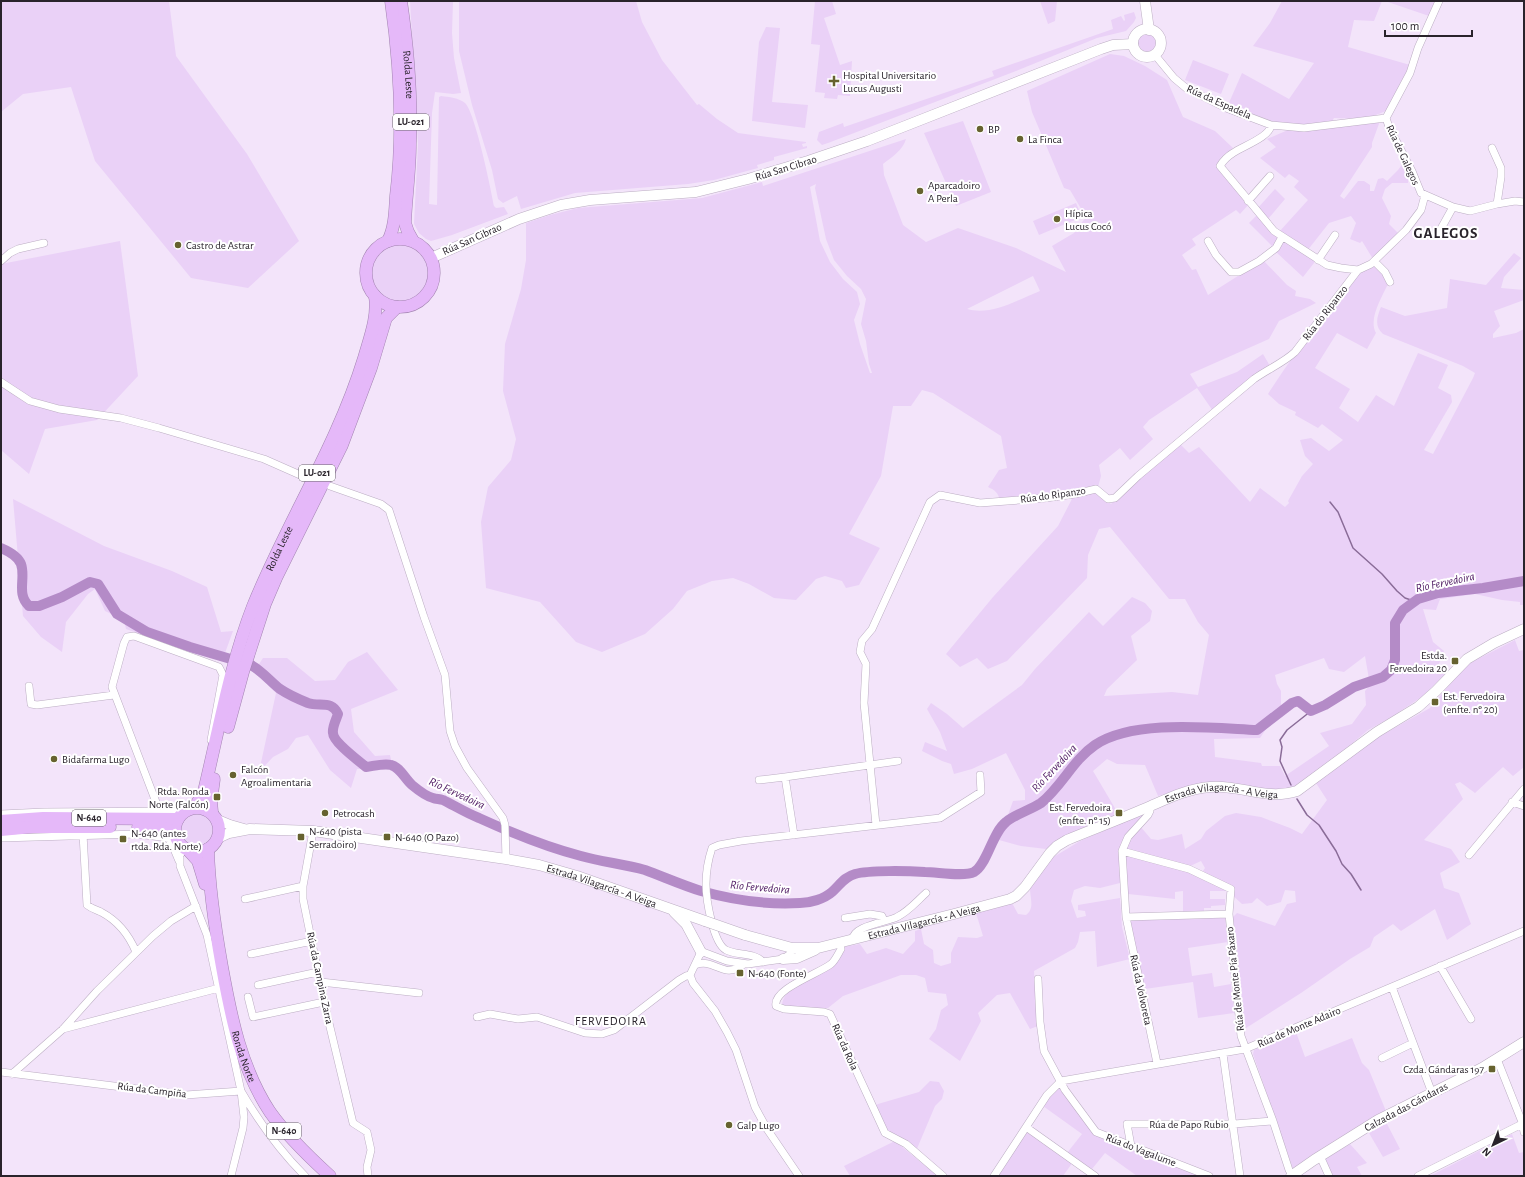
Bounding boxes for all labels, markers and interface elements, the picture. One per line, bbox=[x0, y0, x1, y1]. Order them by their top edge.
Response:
scale bar bbox=[1385, 12, 1472, 38]
text: 100 m bbox=[1391, 20, 1419, 32]
street label: Rolda Leste bbox=[402, 50, 416, 99]
place label: Hospital Universitario Lucus Augusti bbox=[843, 70, 936, 94]
marker: Hospital Universitario Lucus Augusti bbox=[828, 75, 840, 87]
street label: Rúa da Espadela bbox=[1185, 83, 1253, 121]
road number: LU-021 bbox=[393, 114, 429, 130]
street label: Rúa de Galegos bbox=[1384, 123, 1422, 187]
marker: BP bbox=[975, 124, 985, 134]
place label: BP bbox=[988, 124, 1000, 135]
marker: La Finca bbox=[1015, 134, 1025, 144]
place label: La Finca bbox=[1028, 134, 1062, 145]
street label: Rúa San Cibrao bbox=[754, 153, 818, 183]
place label: Aparcadoiro A Perla bbox=[928, 180, 980, 204]
marker: Aparcadoiro A Perla bbox=[915, 186, 925, 196]
place label: Hípica Lucus Cocó bbox=[1065, 208, 1111, 232]
marker: Hípica Lucus Cocó bbox=[1052, 214, 1062, 224]
street label: Rúa San Cibrao bbox=[441, 221, 503, 257]
district label: GALEGOS bbox=[1414, 226, 1478, 241]
marker: Castro de Astrar bbox=[173, 240, 183, 250]
place label: Castro de Astrar bbox=[186, 240, 254, 251]
street label: Rúa do Ripanzo bbox=[1300, 284, 1350, 342]
road number: LU-021 bbox=[299, 465, 335, 481]
street label: Rúa do Ripanzo bbox=[1020, 485, 1086, 505]
street label: Rolda Leste bbox=[263, 524, 294, 573]
water label: Río Fervedoira bbox=[1414, 570, 1476, 594]
place label: Estda. Fervedoira 20 bbox=[1389, 650, 1447, 674]
marker: Estda. Fervedoira 20 bbox=[1450, 656, 1460, 666]
place label: Est. Fervedoira (enfte. nº 20) bbox=[1443, 691, 1505, 715]
marker: Est. Fervedoira (enfte. nº 20) bbox=[1430, 697, 1440, 707]
water label: Río Fervedoira bbox=[1029, 742, 1079, 794]
marker: Bidafarma Lugo bbox=[49, 754, 59, 764]
place label: Bidafarma Lugo bbox=[62, 754, 130, 765]
place label: Falcón Agroalimentaria bbox=[241, 764, 311, 788]
marker: Falcón Agroalimentaria bbox=[228, 770, 238, 780]
water label: Río Fervedoira bbox=[427, 775, 487, 811]
street label: Estrada Vilagarcía - A Veiga bbox=[1163, 781, 1278, 805]
place label: Rtda. Ronda Norte (Falcón) bbox=[149, 786, 209, 810]
marker: Rtda. Ronda Norte (Falcón) bbox=[212, 792, 222, 802]
place label: Est. Fervedoira (enfte. nº 15) bbox=[1049, 802, 1111, 826]
marker: Petrocash bbox=[320, 808, 330, 818]
place label: Petrocash bbox=[333, 808, 375, 819]
marker: Est. Fervedoira (enfte. nº 15) bbox=[1114, 808, 1124, 818]
road number: N-640 bbox=[72, 810, 106, 826]
place label: N-640 (pista Serradoiro) bbox=[309, 826, 362, 850]
place label: N-640 (antes rtda. Rda. Norte) bbox=[131, 828, 202, 852]
marker: N-640 (pista Serradoiro) bbox=[296, 832, 306, 842]
marker: N-640 (O Pazo) bbox=[382, 832, 392, 842]
place label: N-640 (O Pazo) bbox=[395, 832, 459, 843]
marker: N-640 (antes rtda. Rda. Norte) bbox=[118, 834, 128, 844]
street label: Estrada Vilagarcía - A Veiga bbox=[545, 862, 658, 909]
water label: Río Fervedoira bbox=[730, 878, 790, 896]
street label: Estrada Vilagarcía - A Veiga bbox=[867, 902, 981, 941]
street label: Rúa de Monte Pía Páxaro bbox=[1224, 926, 1246, 1032]
street label: Rúa da Campina Zarra bbox=[305, 931, 335, 1025]
street label: Rúa da Volvoreta bbox=[1128, 954, 1154, 1026]
marker: N-640 (Fonte) bbox=[735, 968, 745, 978]
place label: N-640 (Fonte) bbox=[748, 968, 807, 979]
street label: Rúa de Monte Adairo bbox=[1256, 1005, 1342, 1049]
district label: FERVEDOIRA bbox=[575, 1015, 647, 1027]
street label: Rúa da Rola bbox=[830, 1022, 860, 1072]
street label: Ronda Norte bbox=[230, 1029, 258, 1084]
place label: Czda. Gándaras 197 bbox=[1403, 1064, 1484, 1075]
marker: Czda. Gándaras 197 bbox=[1487, 1064, 1497, 1074]
street label: Rúa da Campiña bbox=[117, 1080, 187, 1100]
street label: Calzada das Gándaras bbox=[1362, 1080, 1450, 1134]
street label: Rúa de Papo Rubio bbox=[1149, 1119, 1229, 1130]
marker: Galp Lugo bbox=[724, 1120, 734, 1130]
place label: Galp Lugo bbox=[737, 1120, 780, 1131]
road number: N-640 bbox=[267, 1123, 301, 1139]
north arrow bbox=[1473, 1125, 1513, 1165]
street label: Rúa do Vagalume bbox=[1104, 1132, 1178, 1168]
text: N bbox=[1480, 1145, 1493, 1159]

